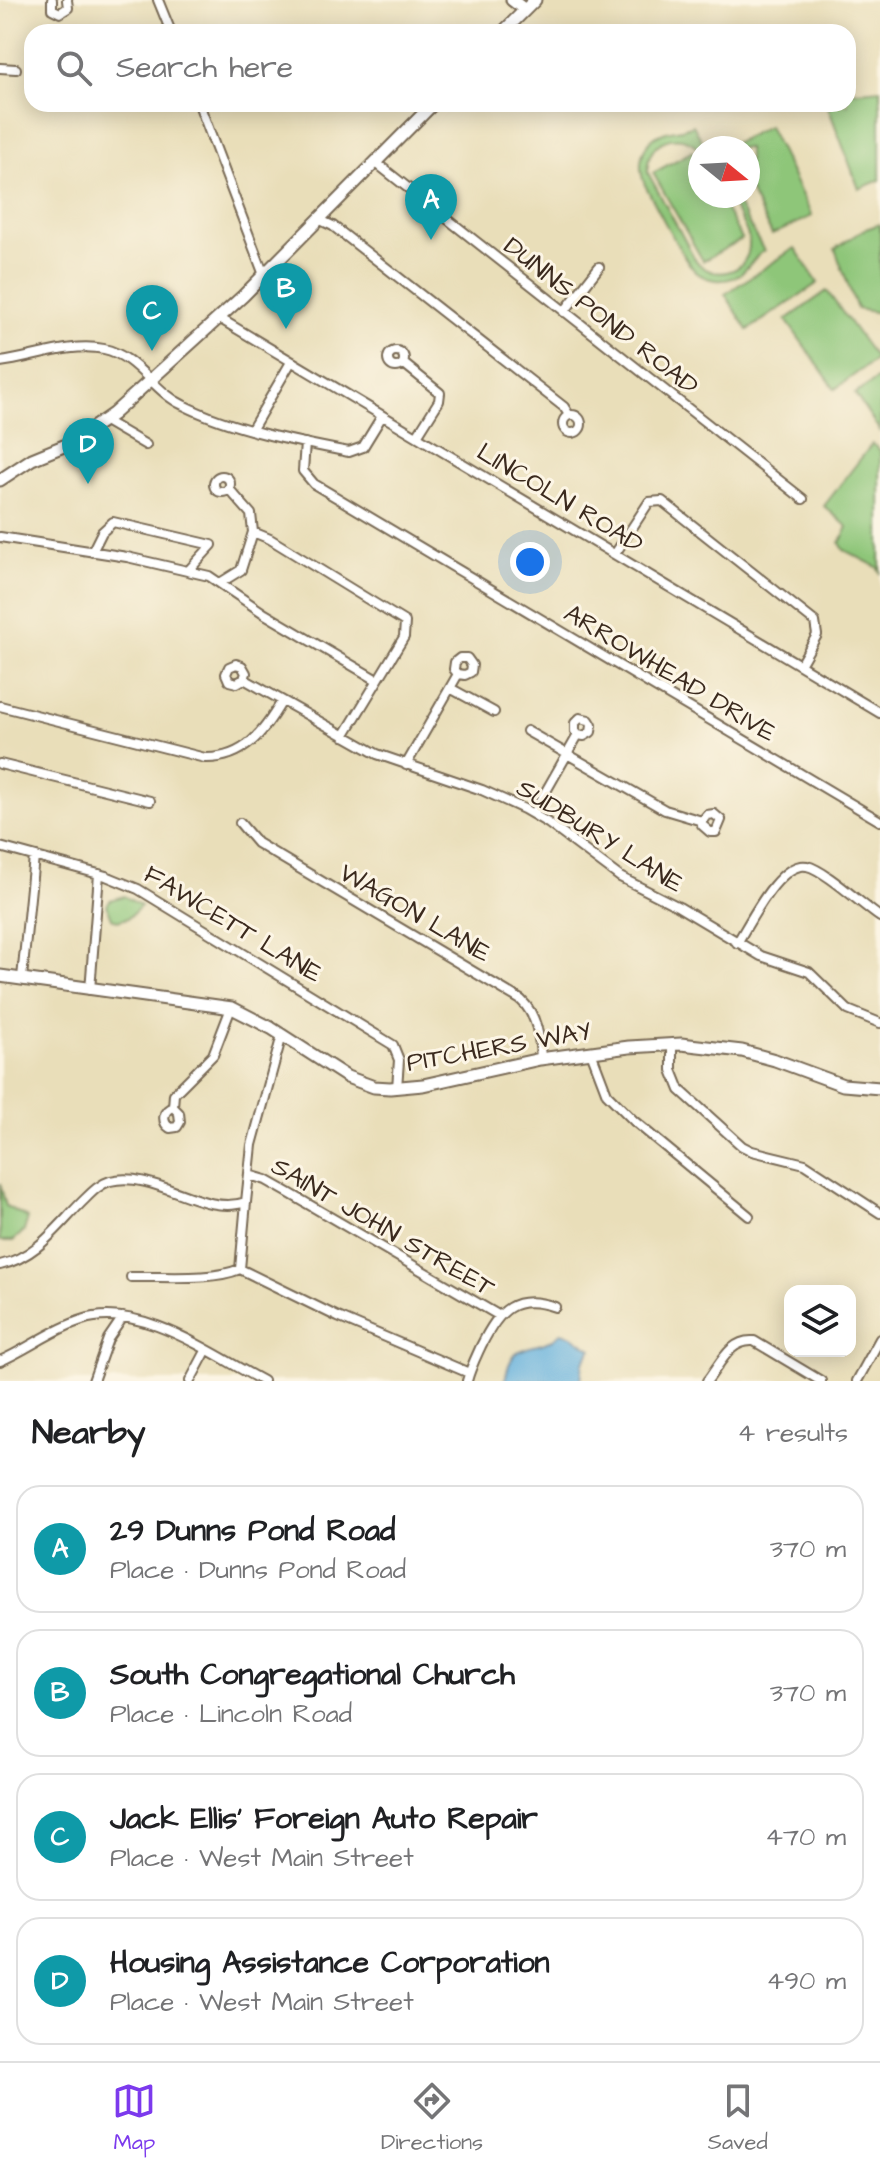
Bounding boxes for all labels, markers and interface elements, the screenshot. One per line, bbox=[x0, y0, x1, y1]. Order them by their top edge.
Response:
search box bbox=[24, 24, 856, 112]
icon: search bbox=[52, 46, 96, 90]
text: Search here bbox=[116, 47, 293, 89]
north arrow bbox=[688, 136, 760, 208]
pin: A bbox=[405, 174, 457, 240]
street label: DUNNS POND ROAD bbox=[496, 228, 706, 404]
pin: B bbox=[260, 263, 312, 329]
pin: C bbox=[126, 285, 178, 351]
pin: D bbox=[62, 418, 114, 484]
street label: LINCOLN ROAD bbox=[470, 434, 650, 562]
your location bbox=[510, 542, 550, 582]
street label: ARROWHEAD DRIVE bbox=[557, 595, 783, 751]
street label: SUDBURY LANE bbox=[510, 770, 690, 902]
street label: WAGON LANE bbox=[333, 855, 497, 971]
street label: FAWCETT LANE bbox=[137, 857, 329, 991]
street label: PITCHERS WAY bbox=[404, 1013, 594, 1081]
street label: SAINT JOHN STREET bbox=[265, 1148, 502, 1306]
map controls bbox=[784, 1285, 856, 1357]
button: layers bbox=[784, 1285, 856, 1357]
text: Nearby bbox=[32, 1409, 146, 1457]
text: 4 results bbox=[738, 1415, 848, 1451]
text: 29 Dunns Pond Road bbox=[110, 1510, 395, 1552]
text: A bbox=[52, 1531, 68, 1567]
text: 370 m bbox=[770, 1531, 846, 1567]
text: Place · Dunns Pond Road bbox=[110, 1552, 406, 1588]
text: South Congregational Church bbox=[110, 1654, 515, 1696]
text: B bbox=[51, 1675, 69, 1711]
text: 370 m bbox=[770, 1675, 846, 1711]
text: Place · Lincoln Road bbox=[110, 1696, 352, 1732]
text: Jack Ellis' Foreign Auto Repair bbox=[110, 1798, 538, 1840]
text: C bbox=[51, 1819, 69, 1855]
text: 470 m bbox=[765, 1819, 846, 1855]
text: Place · West Main Street bbox=[110, 1840, 414, 1876]
text: Housing Assistance Corporation bbox=[110, 1942, 550, 1984]
text: D bbox=[52, 1963, 68, 1999]
text: 490 m bbox=[766, 1963, 846, 1999]
text: Place · West Main Street bbox=[110, 1984, 414, 2020]
tab: Map bbox=[112, 2079, 156, 2158]
tab: Directions bbox=[381, 2079, 483, 2158]
tab: Saved bbox=[708, 2079, 768, 2158]

